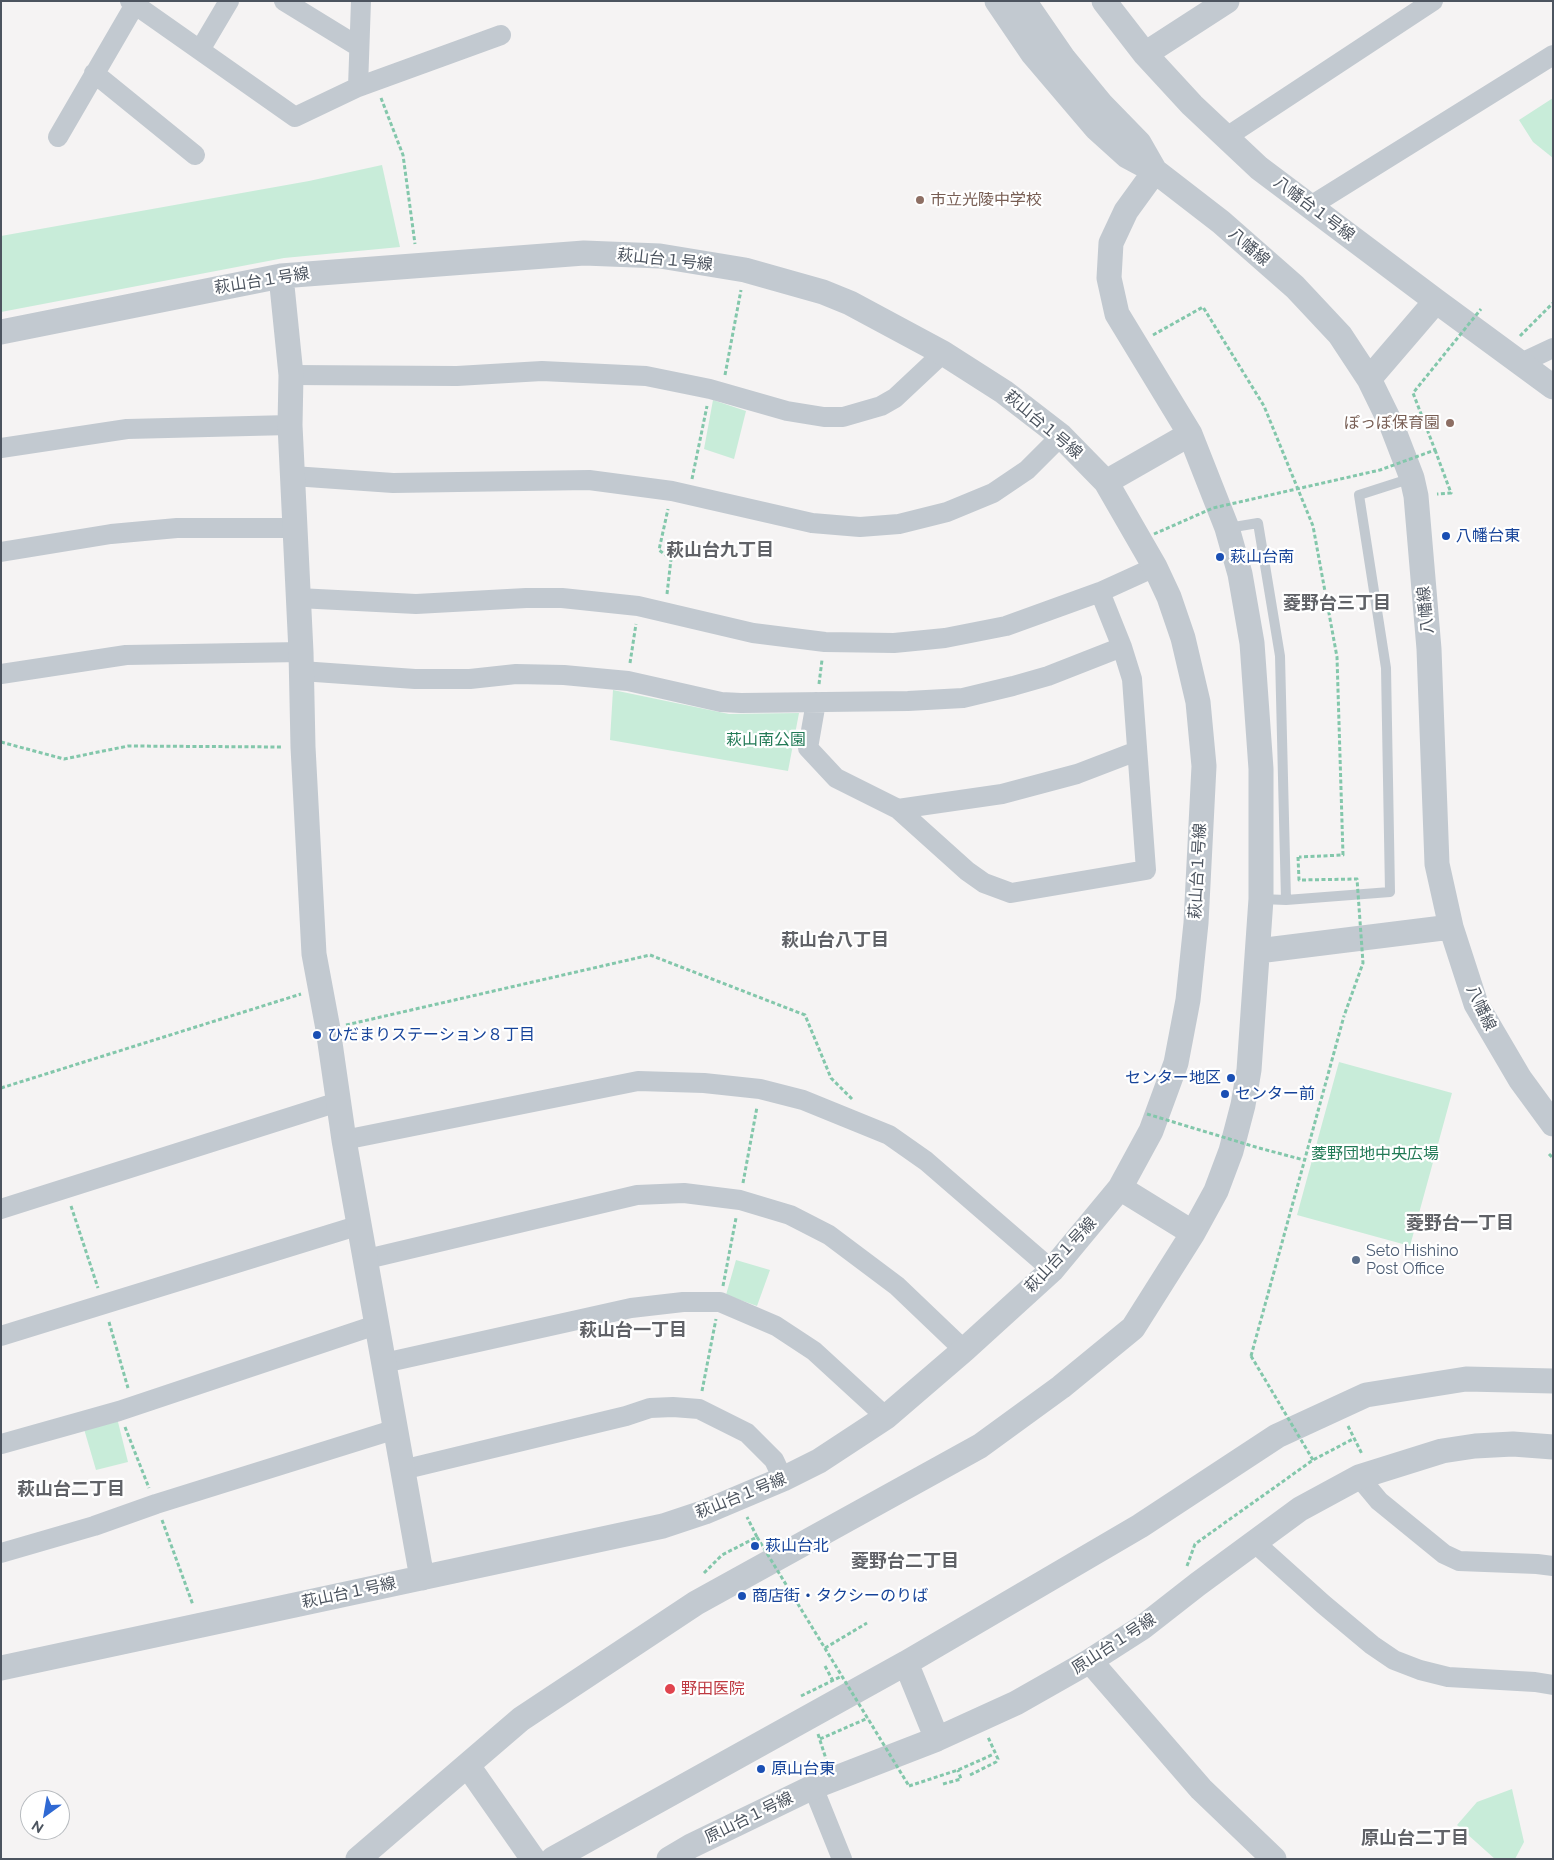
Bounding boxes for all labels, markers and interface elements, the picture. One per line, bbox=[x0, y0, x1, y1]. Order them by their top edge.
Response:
street label: 八幡台１号線 bbox=[1270, 172, 1358, 246]
place label: 市立光陵中学校 bbox=[930, 190, 1042, 210]
marker: 市立光陵中学校 bbox=[914, 194, 926, 206]
street label: 八幡線 bbox=[1225, 224, 1273, 270]
street label: 萩山台１号線 bbox=[616, 245, 714, 275]
street label: 萩山台１号線 bbox=[213, 264, 311, 298]
street label: 萩山台１号線 bbox=[1000, 387, 1086, 463]
place label: ぽっぽ保育園 bbox=[1344, 413, 1440, 433]
marker: ぽっぽ保育園 bbox=[1444, 417, 1456, 429]
place label: 八幡台東 bbox=[1456, 526, 1520, 546]
marker: 八幡台東 bbox=[1440, 530, 1452, 542]
district label: 萩山台九丁目 bbox=[666, 540, 774, 562]
place label: 萩山台南 bbox=[1230, 547, 1294, 567]
marker: 萩山台南 bbox=[1214, 551, 1226, 563]
street label: 八幡線 bbox=[1414, 585, 1438, 635]
district label: 菱野台三丁目 bbox=[1283, 593, 1391, 615]
park label: 萩山南公園 bbox=[726, 730, 806, 750]
street label: 萩山台１号線 bbox=[1186, 823, 1210, 919]
district label: 萩山台八丁目 bbox=[781, 930, 889, 952]
street label: 八幡線 bbox=[1462, 982, 1500, 1034]
place label: ひだまりステーション８丁目 bbox=[327, 1025, 535, 1045]
marker: ひだまりステーション８丁目 bbox=[311, 1029, 323, 1041]
place label: センター地区 bbox=[1125, 1068, 1221, 1088]
marker: センター地区 bbox=[1225, 1072, 1237, 1084]
place label: センター前 bbox=[1235, 1084, 1315, 1104]
marker: センター前 bbox=[1219, 1088, 1231, 1100]
park label: 菱野団地中央広場 bbox=[1311, 1144, 1439, 1164]
street label: 萩山台１号線 bbox=[1021, 1213, 1101, 1297]
district label: 菱野台一丁目 bbox=[1406, 1213, 1514, 1235]
place label: Seto Hishino Post Office bbox=[1366, 1241, 1459, 1279]
marker: Seto Hishino Post Office bbox=[1350, 1254, 1362, 1266]
district label: 萩山台一丁目 bbox=[579, 1320, 687, 1342]
street label: 萩山台１号線 bbox=[693, 1469, 789, 1523]
district label: 萩山台二丁目 bbox=[17, 1479, 125, 1501]
place label: 萩山台北 bbox=[765, 1536, 829, 1556]
marker: 萩山台北 bbox=[749, 1540, 761, 1552]
district label: 菱野台二丁目 bbox=[851, 1551, 959, 1573]
street label: 萩山台１号線 bbox=[300, 1574, 398, 1612]
place label: 商店街・タクシーのりば bbox=[752, 1586, 928, 1606]
marker: 商店街・タクシーのりば bbox=[736, 1590, 748, 1602]
street label: 原山台１号線 bbox=[1069, 1610, 1159, 1678]
place label: 野田医院 bbox=[681, 1679, 745, 1699]
marker: 野田医院 bbox=[663, 1682, 677, 1696]
place label: 原山台東 bbox=[771, 1759, 835, 1779]
marker: 原山台東 bbox=[755, 1763, 767, 1775]
street label: 原山台１号線 bbox=[702, 1788, 796, 1848]
north arrow bbox=[20, 1790, 70, 1840]
text: N bbox=[29, 1817, 46, 1836]
district label: 原山台二丁目 bbox=[1361, 1828, 1469, 1850]

